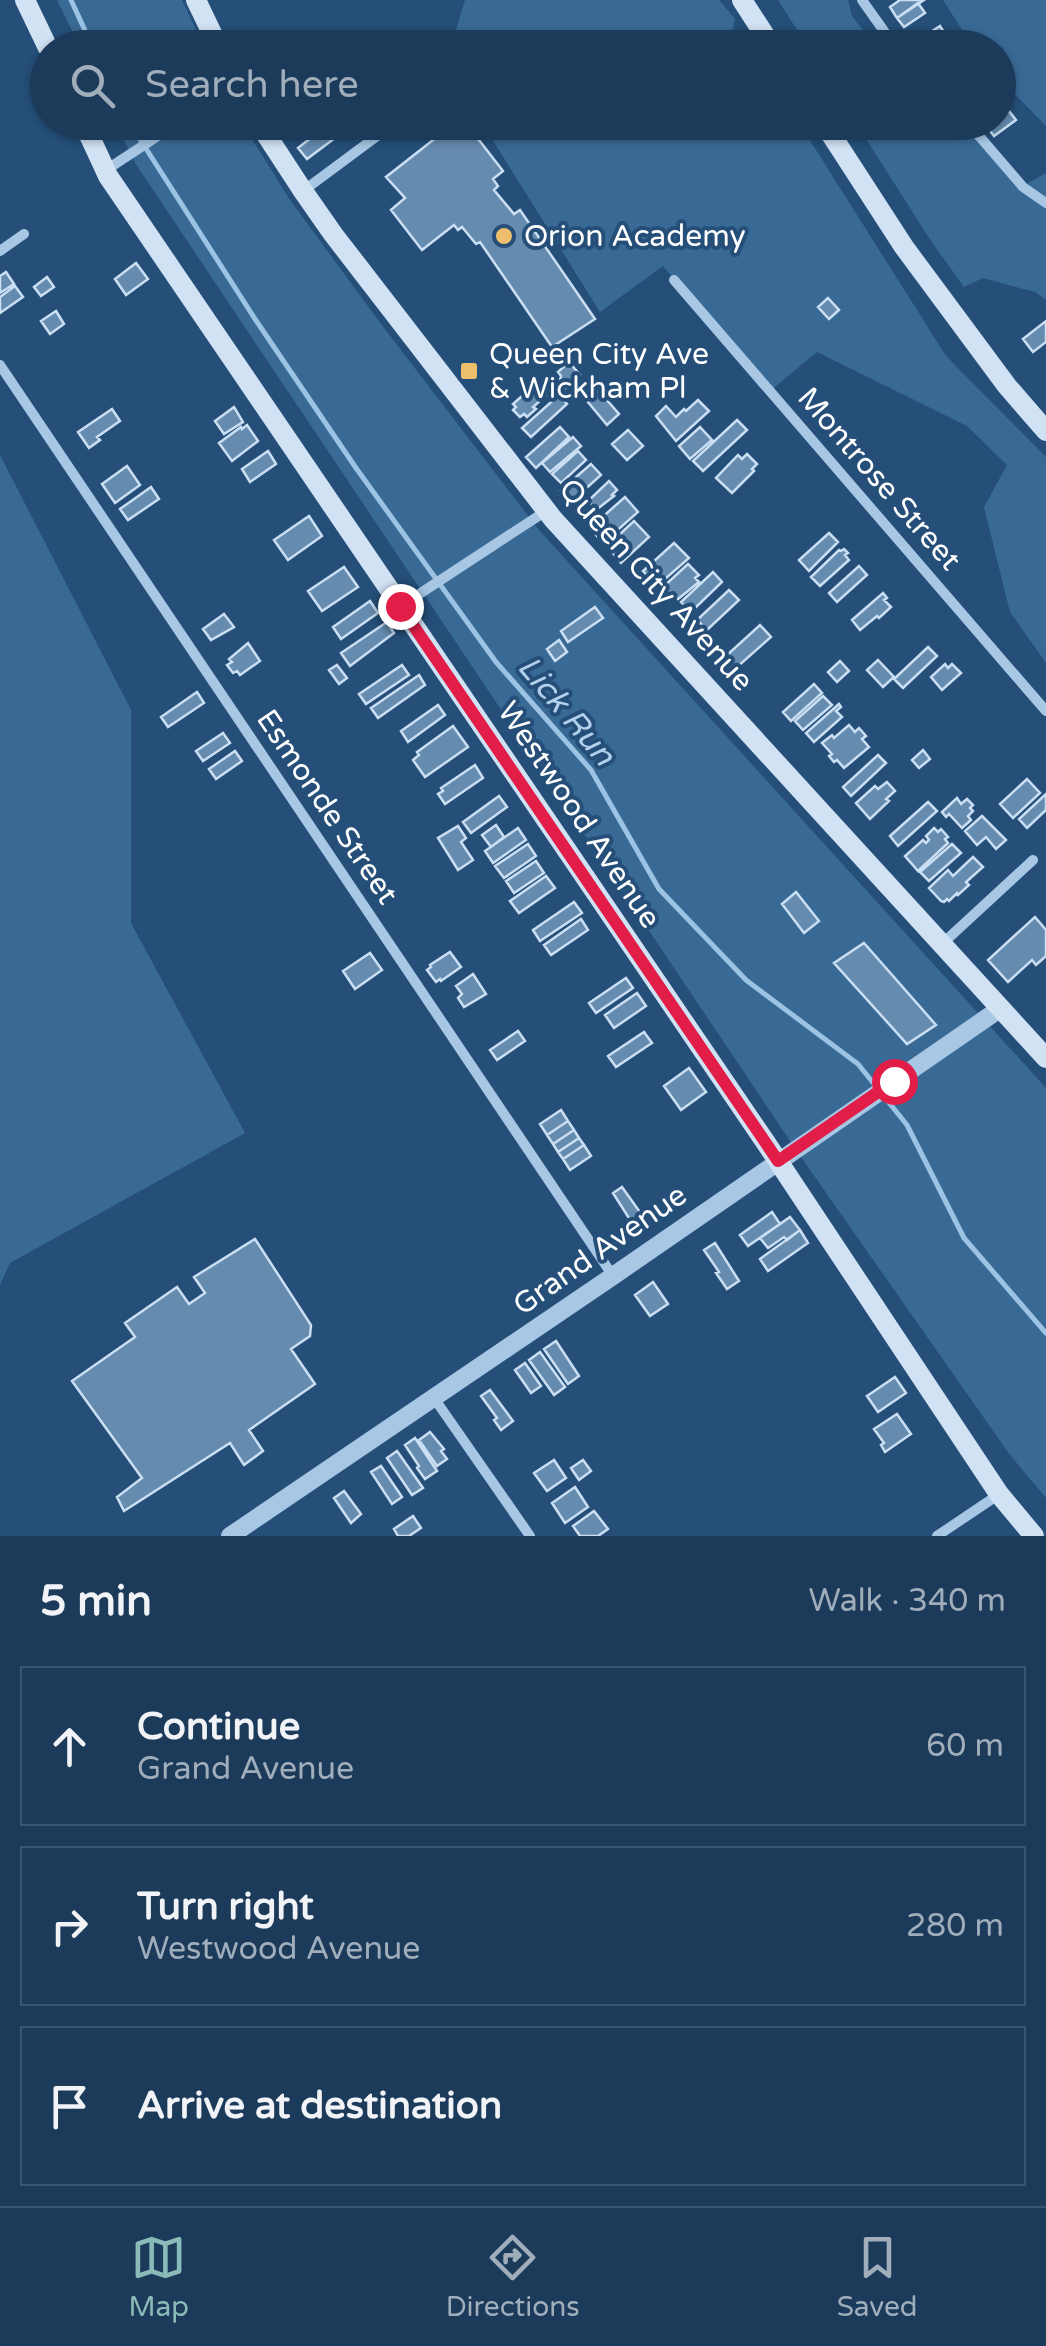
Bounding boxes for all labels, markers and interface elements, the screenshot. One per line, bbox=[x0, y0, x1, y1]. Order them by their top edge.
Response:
search box bbox=[30, 30, 1016, 140]
icon: search bbox=[65, 58, 120, 113]
text: Search here bbox=[145, 62, 359, 108]
place label: Orion Academy bbox=[524, 218, 746, 255]
marker: Orion Academy bbox=[493, 225, 515, 247]
place label: Queen City Ave & Wickham Pl bbox=[489, 336, 709, 407]
marker: Queen City Ave & Wickham Pl bbox=[458, 360, 480, 382]
street label: Montrose Street bbox=[789, 380, 969, 578]
street label: Queen City Avenue bbox=[551, 471, 761, 699]
route end bbox=[378, 584, 424, 630]
water label: Lick Run bbox=[509, 649, 624, 775]
street label: Westwood Avenue bbox=[489, 695, 669, 935]
street label: Esmonde Street bbox=[248, 703, 406, 911]
route start bbox=[872, 1059, 918, 1105]
street label: Grand Avenue bbox=[506, 1177, 694, 1323]
text: 5 min bbox=[40, 1576, 152, 1627]
text: Walk · 340 m bbox=[809, 1582, 1006, 1620]
text: Continue bbox=[137, 1704, 300, 1750]
icon: ahead bbox=[42, 1719, 97, 1774]
text: 60 m bbox=[926, 1727, 1004, 1765]
text: Grand Avenue bbox=[137, 1750, 354, 1788]
text: Turn right bbox=[137, 1884, 314, 1930]
icon: right bbox=[42, 1899, 97, 1954]
text: 280 m bbox=[906, 1907, 1004, 1945]
text: Westwood Avenue bbox=[137, 1930, 420, 1968]
icon: arrive bbox=[42, 2079, 97, 2134]
text: Arrive at destination bbox=[137, 2083, 502, 2129]
tab: Map bbox=[128, 2230, 189, 2324]
tab: Directions bbox=[446, 2230, 580, 2324]
tab: Saved bbox=[837, 2230, 918, 2324]

